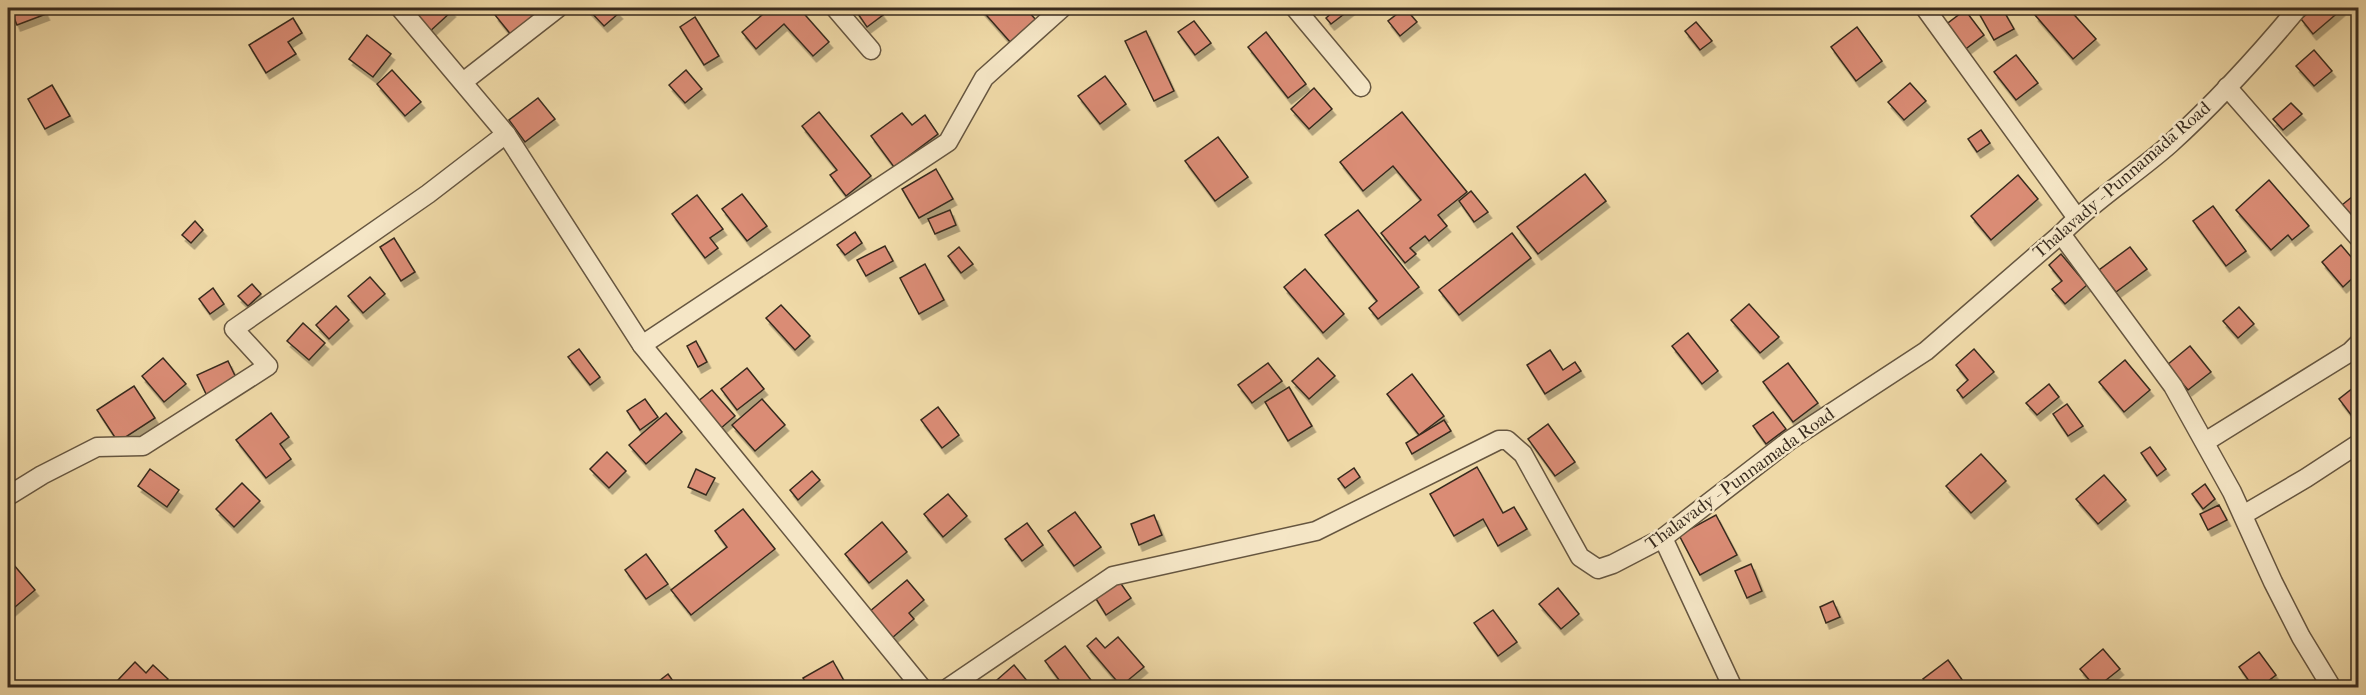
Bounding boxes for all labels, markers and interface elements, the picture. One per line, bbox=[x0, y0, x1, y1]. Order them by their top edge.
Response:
street label: Thalavady - Punnamada Road bbox=[2029, 97, 2215, 263]
street label: Thalavady - Punnamada Road bbox=[1642, 403, 1839, 555]

